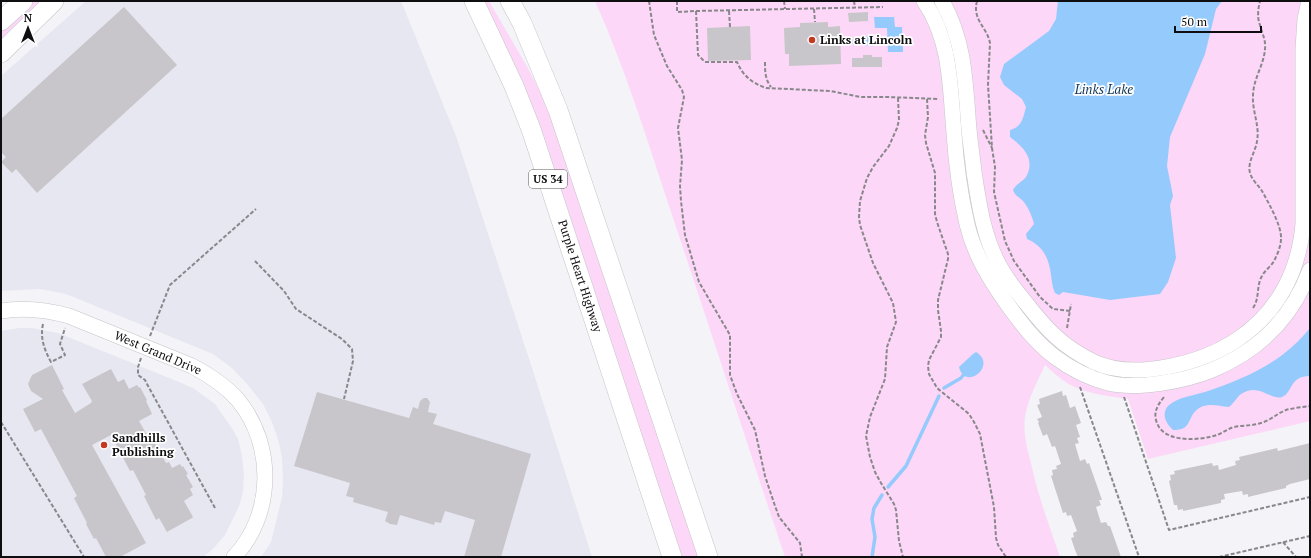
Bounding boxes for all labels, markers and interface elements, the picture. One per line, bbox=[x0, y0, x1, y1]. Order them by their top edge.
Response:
north arrow bbox=[8, 8, 48, 48]
scale bar bbox=[1175, 8, 1261, 34]
text: N bbox=[24, 11, 33, 25]
text: 50 m bbox=[1181, 14, 1208, 29]
place label: Links at Lincoln bbox=[820, 32, 913, 47]
marker: Links at Lincoln bbox=[807, 35, 817, 45]
water label: Links Lake bbox=[1074, 80, 1133, 98]
road number: US 34 bbox=[529, 170, 567, 188]
street label: Purple Heart Highway bbox=[555, 218, 606, 335]
street label: West Grand Drive bbox=[112, 327, 204, 378]
place label: Sandhills Publishing bbox=[112, 430, 174, 459]
marker: Sandhills Publishing bbox=[99, 440, 109, 450]

